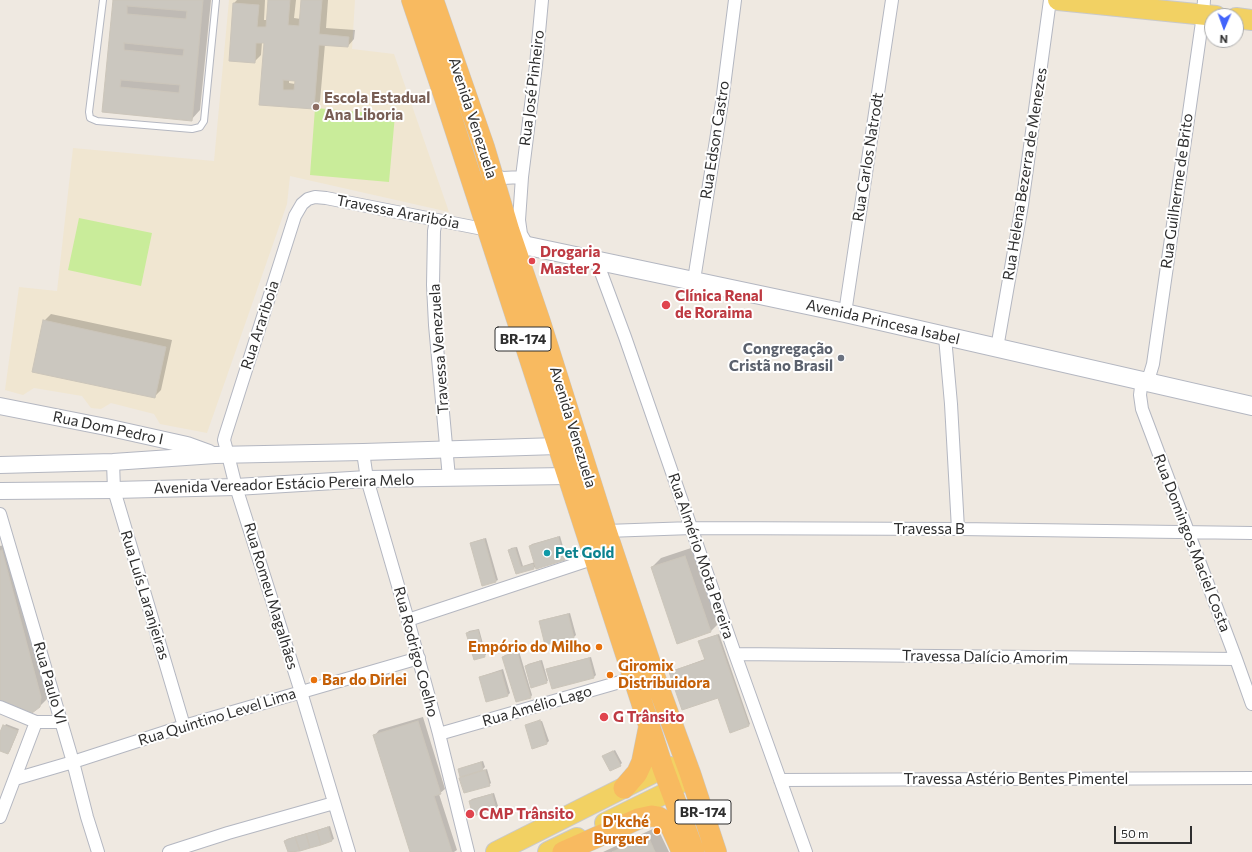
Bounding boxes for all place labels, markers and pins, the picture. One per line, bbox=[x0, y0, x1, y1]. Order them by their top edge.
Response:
place label: Escola Estadual Ana Liboria bbox=[324, 89, 430, 124]
marker: Escola Estadual Ana Liboria bbox=[311, 102, 321, 112]
place label: Drogaria Master 2 bbox=[540, 243, 601, 278]
marker: Drogaria Master 2 bbox=[527, 256, 537, 266]
place label: Clínica Renal de Roraima bbox=[675, 287, 763, 322]
marker: Clínica Renal de Roraima bbox=[660, 299, 672, 311]
place label: Congregação Cristã no Brasil bbox=[729, 340, 833, 375]
marker: Congregação Cristã no Brasil bbox=[836, 353, 846, 363]
place label: Pet Gold bbox=[555, 544, 614, 562]
marker: Pet Gold bbox=[542, 548, 552, 558]
place label: Empório do Milho bbox=[468, 638, 591, 656]
marker: Empório do Milho bbox=[594, 642, 604, 652]
place label: Giromix Distribuidora bbox=[618, 657, 710, 692]
marker: Giromix Distribuidora bbox=[605, 670, 615, 680]
place label: Bar do Dirlei bbox=[322, 671, 407, 689]
marker: Bar do Dirlei bbox=[309, 675, 319, 685]
place label: G Trânsito bbox=[613, 708, 684, 726]
marker: G Trânsito bbox=[598, 711, 610, 723]
place label: CMP Trânsito bbox=[479, 805, 574, 823]
marker: CMP Trânsito bbox=[464, 808, 476, 820]
place label: D'kché Burguer bbox=[593, 813, 649, 848]
marker: D'kché Burguer bbox=[652, 826, 662, 836]

